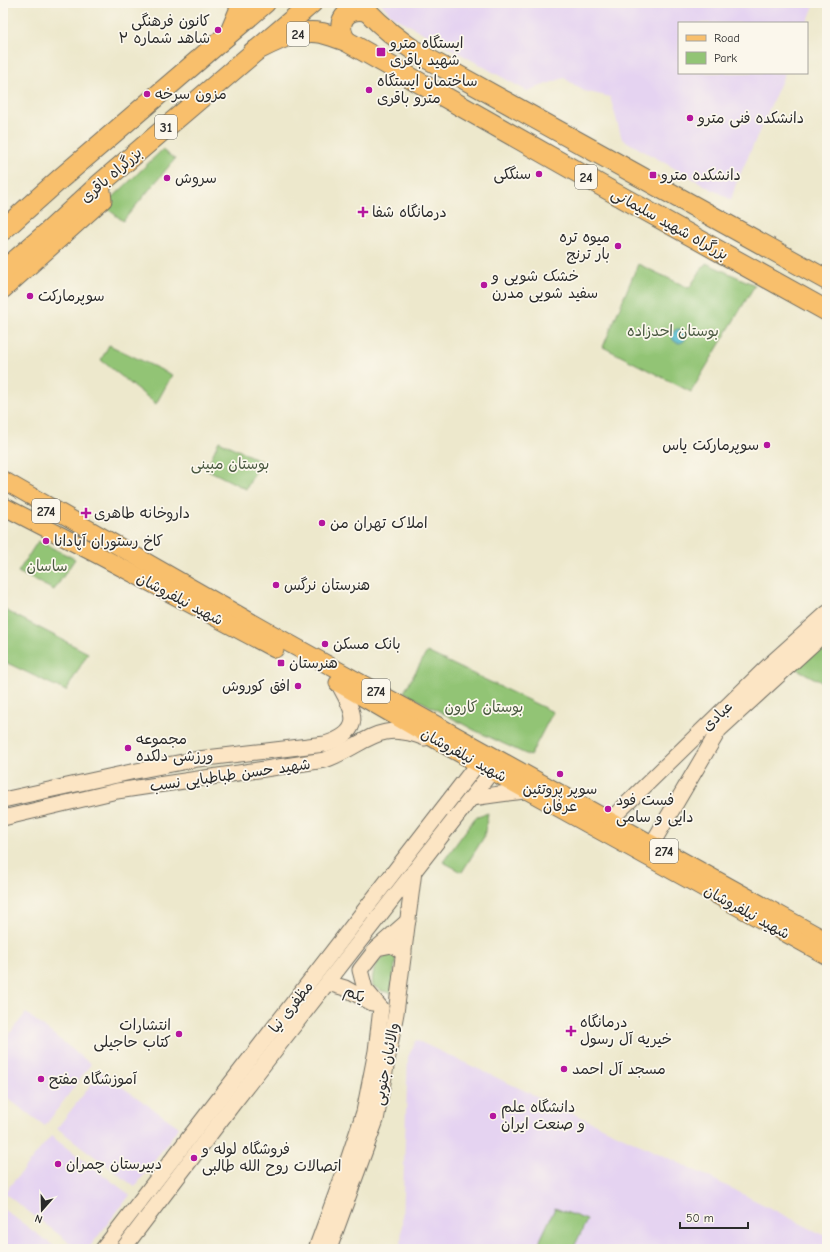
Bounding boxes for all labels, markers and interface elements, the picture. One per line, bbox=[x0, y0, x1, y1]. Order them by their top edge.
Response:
place label: کانون فرهنگی شاهد شماره ۲ bbox=[118, 12, 210, 47]
road number: 24 bbox=[287, 22, 309, 46]
legend bbox=[678, 22, 808, 74]
marker: کانون فرهنگی شاهد شماره ۲ bbox=[213, 25, 223, 35]
text: Road bbox=[714, 31, 740, 45]
place label: ایستگاه مترو شهید باقری bbox=[389, 34, 464, 69]
marker: ایستگاه مترو شهید باقری bbox=[375, 46, 387, 58]
text: Park bbox=[714, 51, 737, 65]
place label: ساختمان ایستگاه مترو باقری bbox=[377, 72, 478, 107]
place label: مزون سرخه bbox=[155, 85, 227, 103]
marker: ساختمان ایستگاه مترو باقری bbox=[364, 85, 374, 95]
marker: مزون سرخه bbox=[142, 89, 152, 99]
place label: دانشکده فنی مترو bbox=[697, 109, 804, 128]
marker: دانشکده فنی مترو bbox=[685, 113, 695, 123]
road number: 31 bbox=[155, 115, 177, 139]
street label: بزرگراه باقری bbox=[77, 143, 145, 207]
place label: سنگکی bbox=[494, 165, 531, 184]
road number: 24 bbox=[575, 165, 597, 189]
place label: دانشکده مترو bbox=[660, 166, 741, 184]
place label: سروش bbox=[175, 169, 217, 188]
marker: سنگکی bbox=[534, 169, 544, 179]
marker: دانشکده مترو bbox=[648, 170, 658, 180]
marker: سروش bbox=[162, 173, 172, 183]
street label: بزرگراه شهید سلیمانی bbox=[608, 184, 732, 265]
place label: درمانگاه شفا bbox=[372, 203, 447, 221]
marker: درمانگاه شفا bbox=[357, 206, 369, 218]
place label: میوه تره بار ترنج bbox=[559, 228, 610, 264]
marker: میوه تره بار ترنج bbox=[613, 241, 623, 251]
place label: خشک شویی و سفید شویی مدرن bbox=[491, 267, 598, 303]
marker: خشک شویی و سفید شویی مدرن bbox=[479, 280, 489, 290]
place label: سوپرمارکت bbox=[38, 287, 105, 306]
marker: سوپرمارکت bbox=[25, 291, 35, 301]
park label: بوستان احدزاده bbox=[627, 322, 719, 340]
place label: سوپرمارکت یاس bbox=[662, 436, 759, 455]
marker: سوپرمارکت یاس bbox=[762, 440, 772, 450]
park label: بوستان مبینی bbox=[191, 455, 269, 474]
road number: 274 bbox=[32, 499, 60, 523]
place label: داروخانه طاهری bbox=[94, 504, 190, 523]
marker: داروخانه طاهری bbox=[81, 508, 91, 518]
place label: املاک تهران من bbox=[330, 514, 428, 532]
marker: املاک تهران من bbox=[317, 518, 327, 528]
place label: کاخ رستوران آپادانا bbox=[54, 532, 163, 551]
marker: کاخ رستوران آپادانا bbox=[41, 536, 51, 546]
park label: ساسان bbox=[26, 557, 68, 575]
street label: شهید نیلفروشان bbox=[134, 569, 226, 629]
place label: هنرستان نرگس bbox=[284, 576, 370, 594]
marker: هنرستان نرگس bbox=[271, 580, 281, 590]
place label: بانک مسکن bbox=[333, 635, 401, 653]
marker: بانک مسکن bbox=[320, 639, 330, 649]
place label: هنرستان bbox=[289, 654, 338, 672]
marker: هنرستان bbox=[276, 658, 286, 668]
place label: افق کوروش bbox=[222, 677, 290, 695]
road number: 274 bbox=[362, 679, 390, 703]
marker: افق کوروش bbox=[293, 681, 303, 691]
street label: عبادی bbox=[698, 697, 736, 735]
park label: بوستان کارون bbox=[445, 698, 523, 716]
street label: شهید نیلفروشان bbox=[418, 724, 510, 786]
place label: مجموعه ورزشی دلکده bbox=[136, 730, 213, 766]
marker: مجموعه ورزشی دلکده bbox=[123, 743, 133, 753]
street label: شهید حسن طباطبایی نسب bbox=[148, 755, 312, 796]
marker: سوپر پروتئین عرفان bbox=[555, 769, 565, 779]
place label: سوپر پروتئین عرفان bbox=[523, 780, 597, 815]
place label: فست فود دایی و سامی bbox=[616, 791, 694, 827]
marker: فست فود دایی و سامی bbox=[603, 804, 613, 814]
road number: 274 bbox=[650, 839, 678, 863]
street label: شهید نیلفروشان bbox=[701, 881, 793, 943]
street label: مظفری نیا bbox=[265, 978, 317, 1036]
street label: یکم bbox=[340, 981, 368, 1009]
place label: درمانگاه خیریه آل رسول bbox=[580, 1013, 672, 1048]
place label: انتشارات کتاب حاجیلی bbox=[93, 1016, 171, 1052]
street label: والائیان جنوبی bbox=[369, 1021, 404, 1107]
marker: درمانگاه خیریه آل رسول bbox=[565, 1025, 577, 1037]
marker: انتشارات کتاب حاجیلی bbox=[174, 1029, 184, 1039]
place label: مسجد آل احمد bbox=[572, 1060, 666, 1078]
marker: مسجد آل احمد bbox=[559, 1064, 569, 1074]
place label: آموزشگاه مفتح bbox=[49, 1070, 138, 1089]
marker: آموزشگاه مفتح bbox=[36, 1074, 46, 1084]
place label: دانشگاه علم و صنعت ایران bbox=[501, 1098, 585, 1133]
marker: دانشگاه علم و صنعت ایران bbox=[488, 1111, 498, 1121]
place label: فروشگاه لوله و اتصالات روح الله طالبی bbox=[201, 1140, 341, 1176]
marker: فروشگاه لوله و اتصالات روح الله طالبی bbox=[189, 1153, 199, 1163]
place label: دبیرستان چمران bbox=[66, 1155, 162, 1174]
marker: دبیرستان چمران bbox=[53, 1159, 63, 1169]
north arrow bbox=[22, 1190, 62, 1230]
scale bar bbox=[680, 1204, 748, 1230]
text: 50 m bbox=[686, 1211, 714, 1225]
text: N bbox=[33, 1212, 44, 1226]

